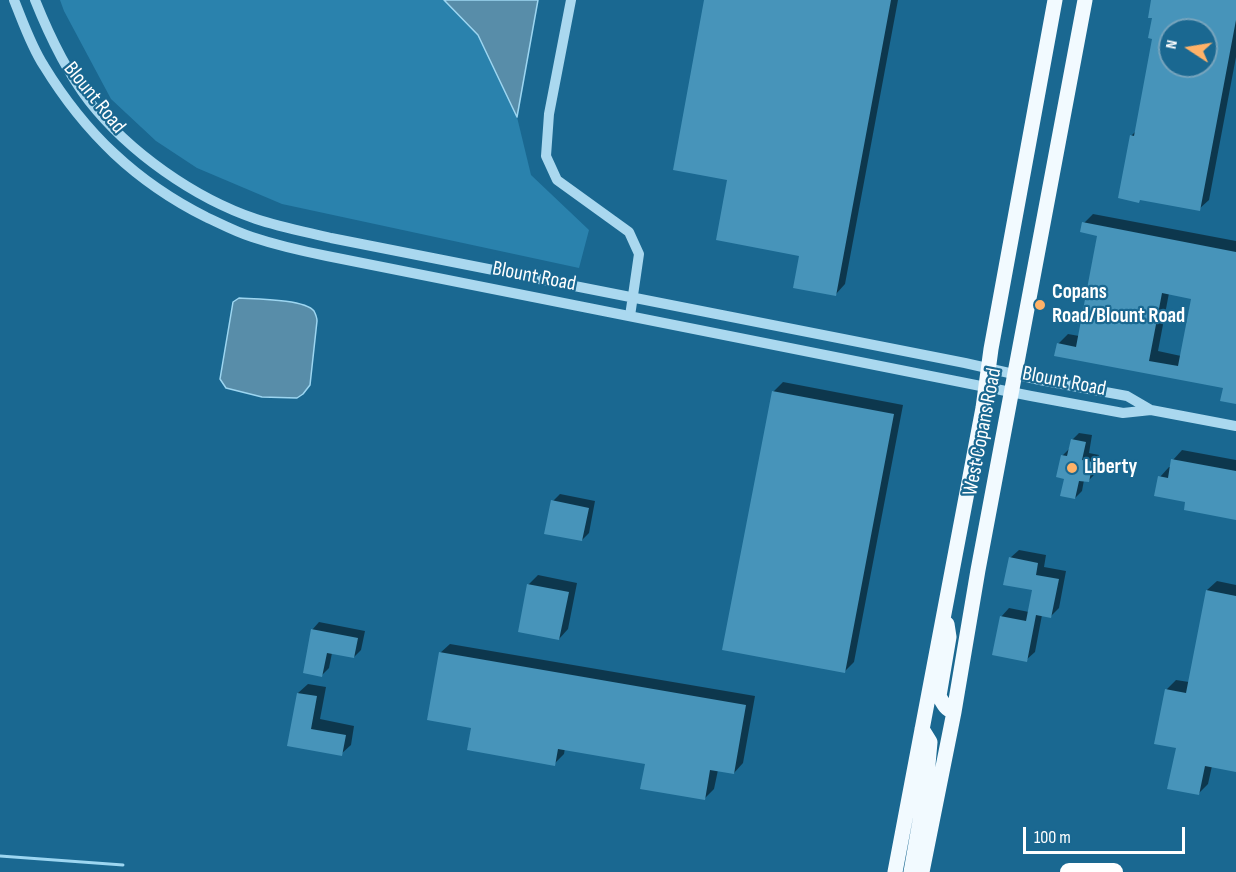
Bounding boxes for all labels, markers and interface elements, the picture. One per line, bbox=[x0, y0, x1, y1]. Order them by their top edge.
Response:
north arrow bbox=[1158, 18, 1218, 78]
text: N bbox=[1162, 38, 1182, 51]
street label: Blount Road bbox=[58, 57, 130, 139]
street label: Blount Road bbox=[490, 257, 578, 297]
place label: Copans Road/Blount Road bbox=[1052, 280, 1185, 330]
marker: Copans Road/Blount Road bbox=[1033, 298, 1047, 312]
street label: Blount Road bbox=[1020, 362, 1108, 402]
street label: West Copans Road bbox=[958, 366, 1008, 498]
place label: Liberty bbox=[1084, 455, 1137, 481]
marker: Liberty bbox=[1065, 461, 1079, 475]
scale bar bbox=[1026, 815, 1188, 853]
text: 100 m bbox=[1034, 827, 1071, 848]

